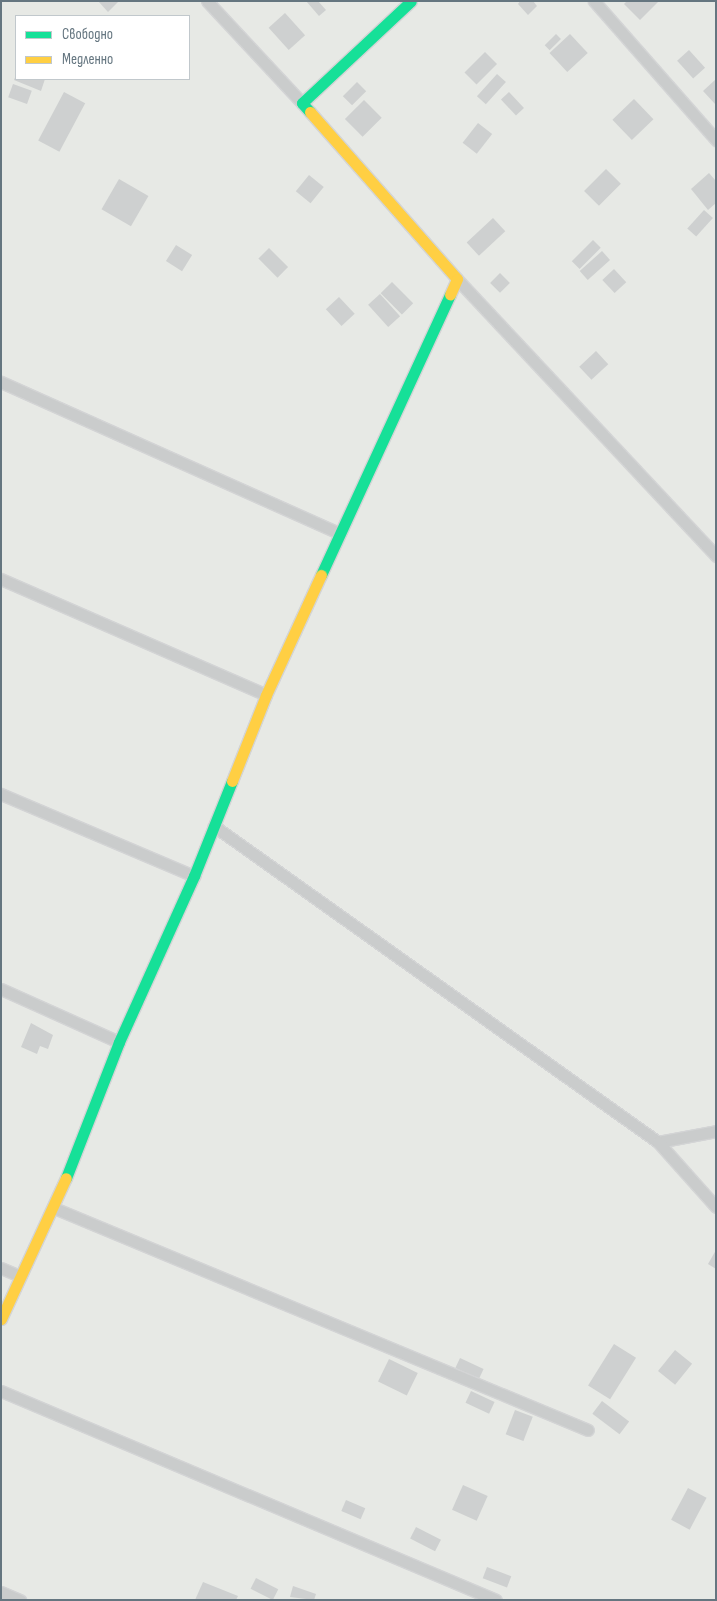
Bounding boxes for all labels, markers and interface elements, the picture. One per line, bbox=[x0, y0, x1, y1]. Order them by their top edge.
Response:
legend bbox=[15, 15, 190, 80]
text: Свободно bbox=[62, 25, 113, 44]
text: Медленно bbox=[62, 50, 113, 69]

